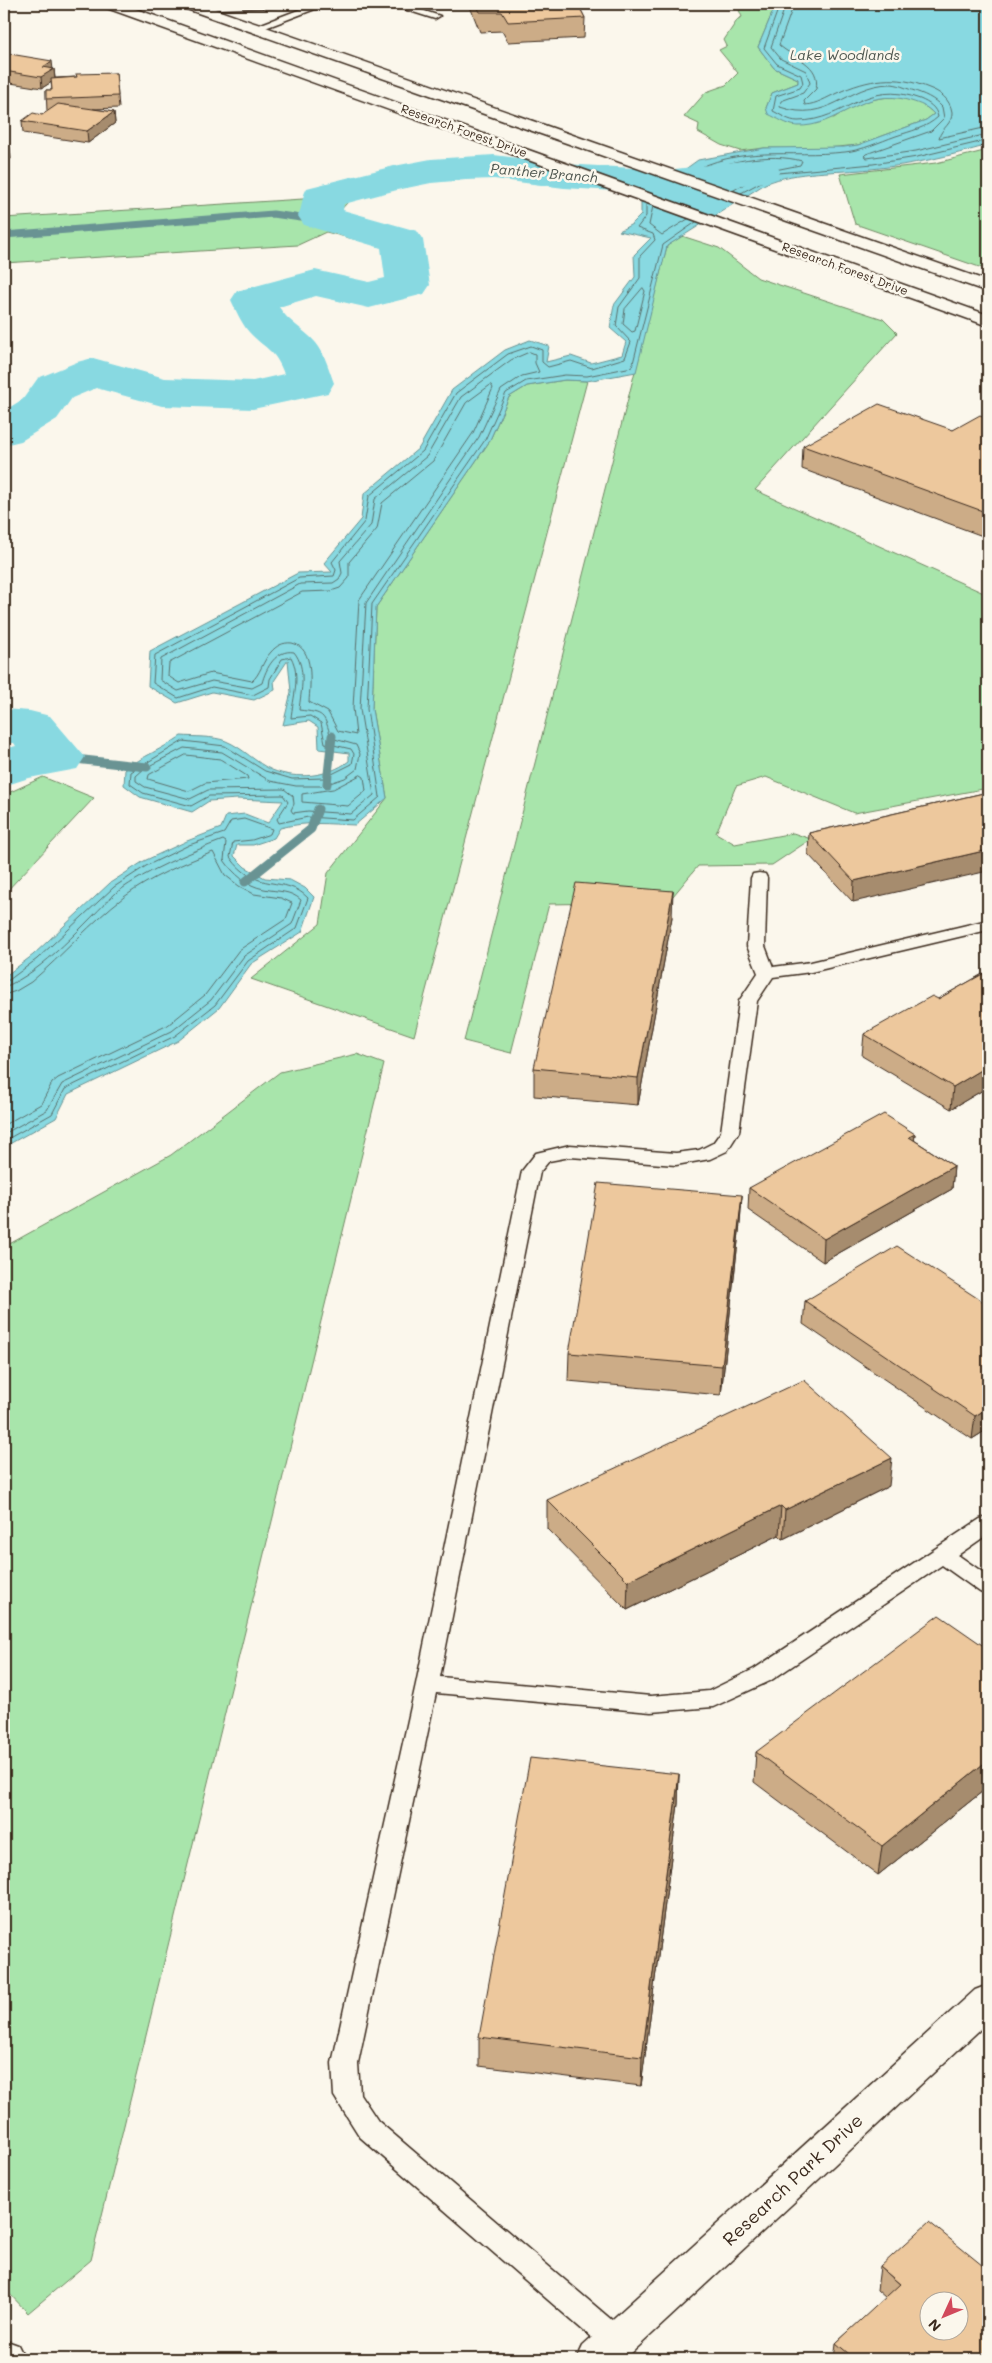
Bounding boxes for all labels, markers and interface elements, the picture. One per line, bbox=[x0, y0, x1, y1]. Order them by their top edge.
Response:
water label: Lake Woodlands bbox=[790, 45, 900, 64]
street label: Research Forest Drive bbox=[399, 100, 530, 160]
water label: Panther Branch bbox=[490, 158, 599, 187]
street label: Research Forest Drive bbox=[780, 238, 911, 298]
street label: Research Park Drive bbox=[717, 2108, 868, 2251]
north arrow bbox=[920, 2290, 970, 2340]
text: N bbox=[924, 2315, 945, 2336]

